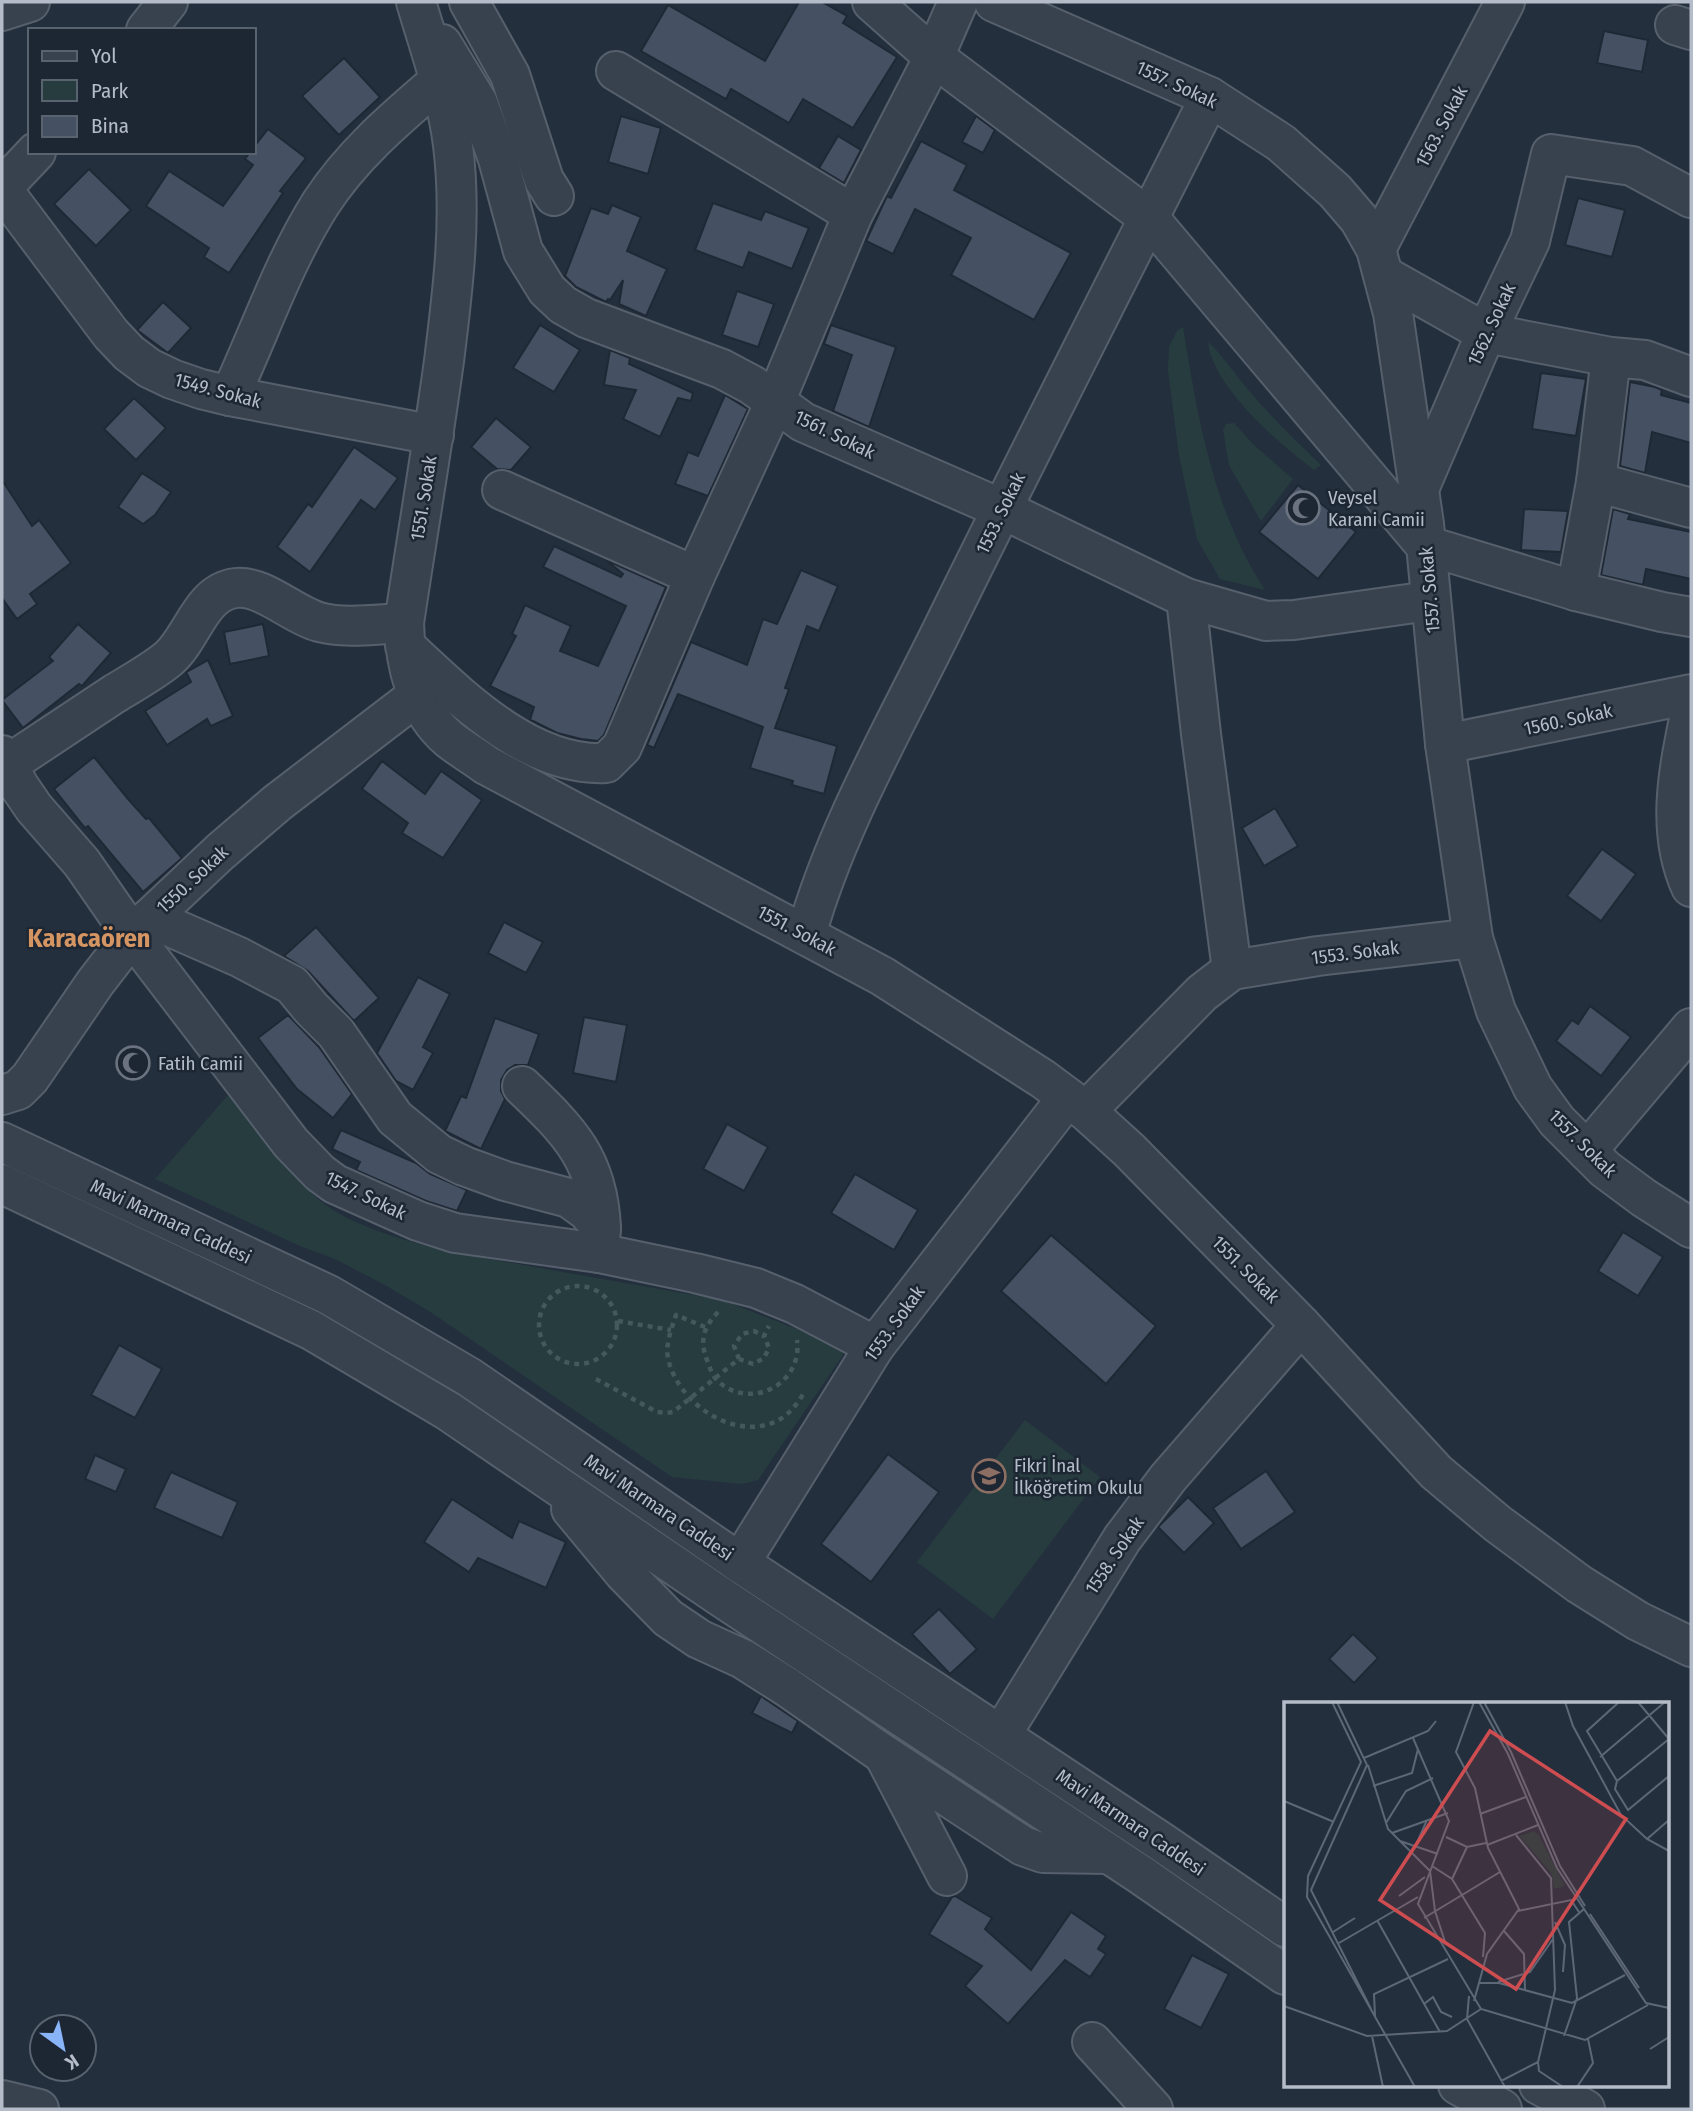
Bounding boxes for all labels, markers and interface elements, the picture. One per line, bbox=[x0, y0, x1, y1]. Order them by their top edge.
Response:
legend bbox=[28, 28, 256, 154]
text: Yol bbox=[91, 43, 117, 69]
street label: 1557. Sokak bbox=[1133, 56, 1221, 113]
text: Park bbox=[91, 78, 129, 104]
street label: 1563. Sokak bbox=[1410, 82, 1472, 171]
text: Bina bbox=[91, 113, 129, 139]
street label: 1562. Sokak bbox=[1462, 279, 1521, 369]
street label: 1549. Sokak bbox=[172, 368, 264, 413]
street label: 1561. Sokak bbox=[791, 405, 879, 464]
street label: 1551. Sokak bbox=[405, 454, 442, 542]
street label: 1553. Sokak bbox=[971, 469, 1030, 558]
place label: Veysel Karani Camii bbox=[1328, 486, 1425, 531]
mosque icon: Veysel Karani Camii bbox=[1284, 489, 1322, 527]
street label: 1557. Sokak bbox=[1414, 546, 1445, 634]
street label: 1560. Sokak bbox=[1522, 699, 1615, 740]
street label: 1550. Sokak bbox=[152, 840, 233, 918]
street label: 1551. Sokak bbox=[753, 900, 840, 961]
district label: Karacaören bbox=[28, 923, 150, 954]
street label: 1553. Sokak bbox=[1310, 936, 1400, 969]
mosque icon: Fatih Camii bbox=[114, 1044, 152, 1082]
place label: Fatih Camii bbox=[158, 1052, 243, 1075]
street label: 1557. Sokak bbox=[1544, 1105, 1622, 1182]
street label: 1547. Sokak bbox=[322, 1166, 410, 1225]
street label: Mavi Marmara Caddesi bbox=[87, 1174, 255, 1269]
street label: 1551. Sokak bbox=[1207, 1231, 1284, 1308]
street label: 1553. Sokak bbox=[859, 1281, 930, 1366]
street label: Mavi Marmara Caddesi bbox=[580, 1449, 738, 1566]
place label: Fikri İnal İlköğretim Okulu bbox=[1014, 1454, 1143, 1499]
school or university icon: Fikri İnal İlköğretim Okulu bbox=[970, 1457, 1008, 1495]
street label: 1558. Sokak bbox=[1080, 1512, 1149, 1599]
inset map bbox=[1284, 1702, 1668, 2086]
street label: Mavi Marmara Caddesi bbox=[1052, 1764, 1210, 1881]
north arrow bbox=[28, 2013, 98, 2083]
text: K bbox=[60, 2049, 83, 2075]

